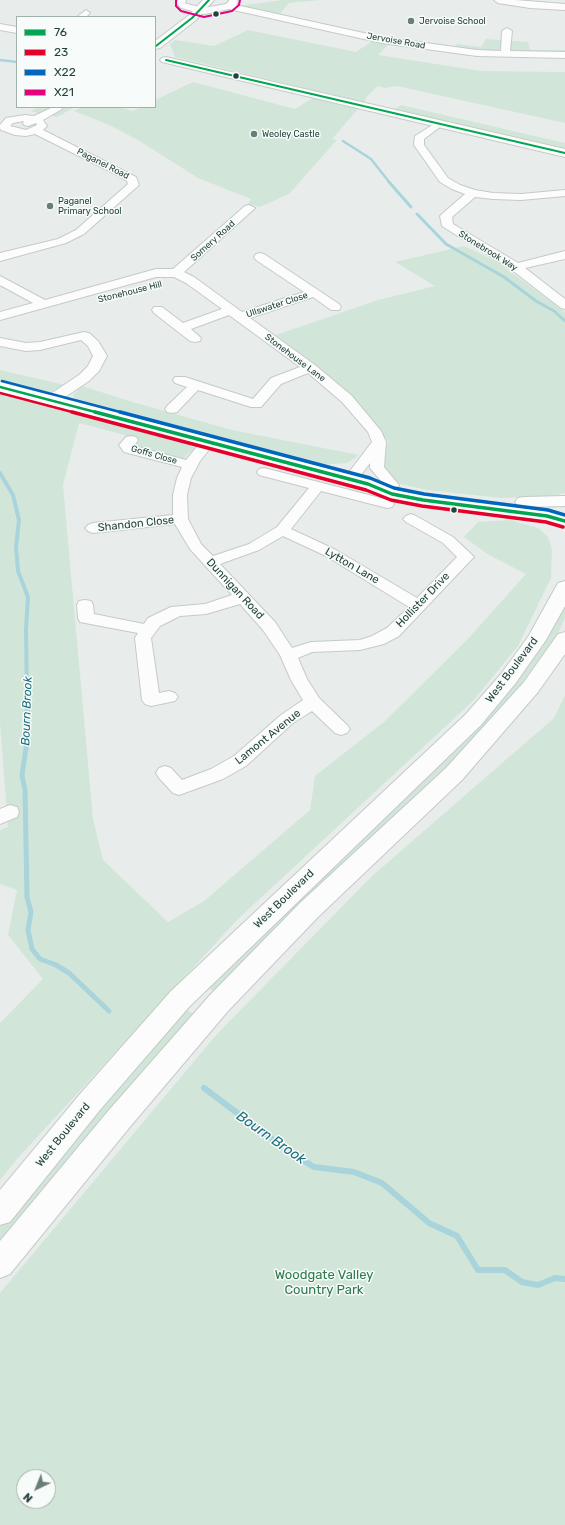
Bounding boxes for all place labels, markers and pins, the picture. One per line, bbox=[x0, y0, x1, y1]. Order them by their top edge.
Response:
unlabelled marker bbox=[211, 9, 221, 19]
marker: Jervoise School bbox=[406, 16, 416, 26]
place label: Jervoise School bbox=[419, 16, 486, 26]
unlabelled marker bbox=[231, 71, 241, 81]
marker: Weoley Castle bbox=[249, 129, 259, 139]
place label: Weoley Castle bbox=[262, 129, 320, 139]
place label: Paganel Primary School bbox=[58, 196, 122, 217]
marker: Paganel Primary School bbox=[45, 201, 55, 211]
unlabelled marker bbox=[449, 505, 459, 515]

